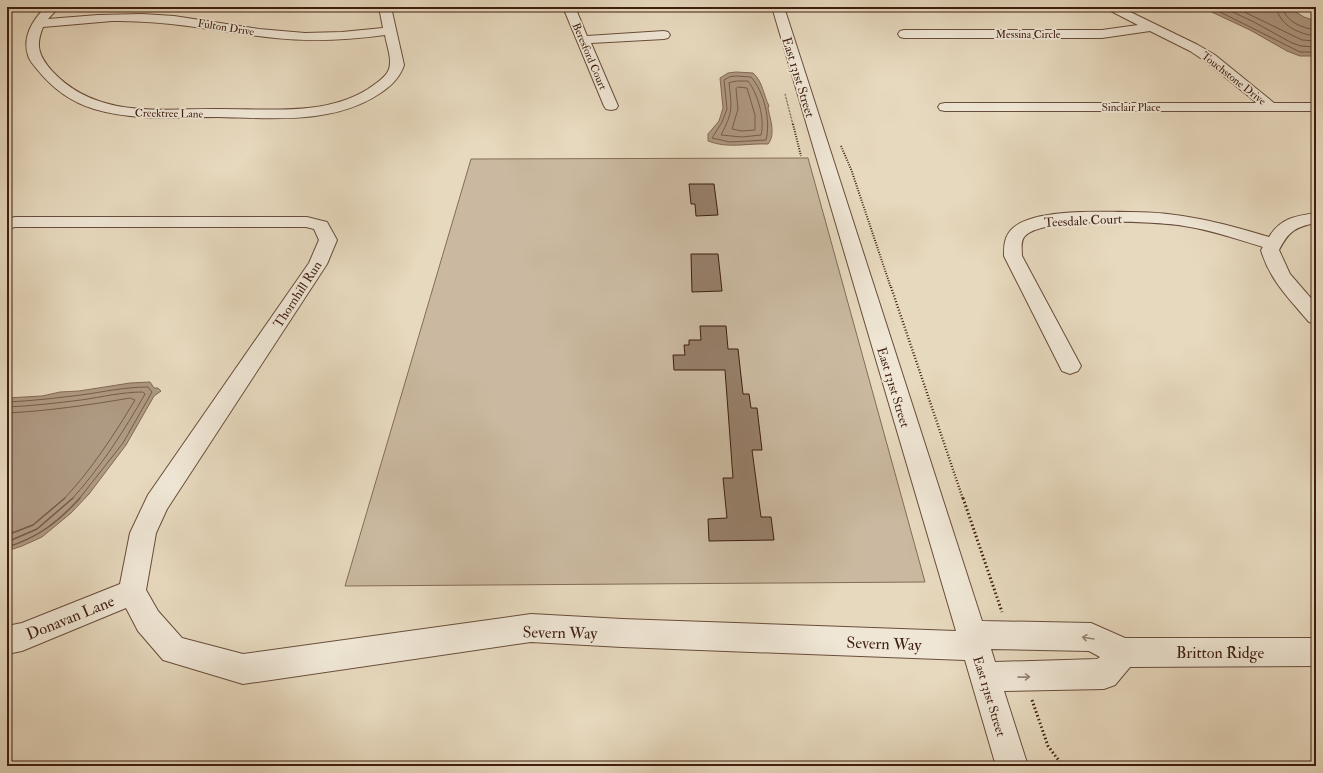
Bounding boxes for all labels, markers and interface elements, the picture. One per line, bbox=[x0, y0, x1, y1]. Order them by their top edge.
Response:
street label: Fulton Drive bbox=[197, 17, 256, 38]
street label: Beresford Court bbox=[570, 21, 610, 92]
street label: Messina Circle bbox=[996, 28, 1061, 41]
street label: East 131st Street bbox=[778, 35, 818, 119]
street label: Touchstone Drive bbox=[1199, 49, 1269, 108]
street label: Sinclair Place bbox=[1102, 101, 1161, 114]
street label: Creektree Lane bbox=[135, 106, 204, 121]
street label: Teesdale Court bbox=[1044, 211, 1122, 231]
street label: Thornhill Run bbox=[270, 258, 326, 331]
street label: East 131st Street bbox=[873, 345, 913, 429]
street label: Donavan Lane bbox=[23, 591, 118, 645]
street label: Severn Way bbox=[522, 622, 599, 644]
street label: Severn Way bbox=[846, 633, 923, 655]
one-way arrow bbox=[1082, 634, 1095, 642]
street label: Britton Ridge bbox=[1176, 643, 1264, 663]
street label: East 131st Street bbox=[969, 654, 1009, 738]
one-way arrow bbox=[1017, 673, 1030, 681]

